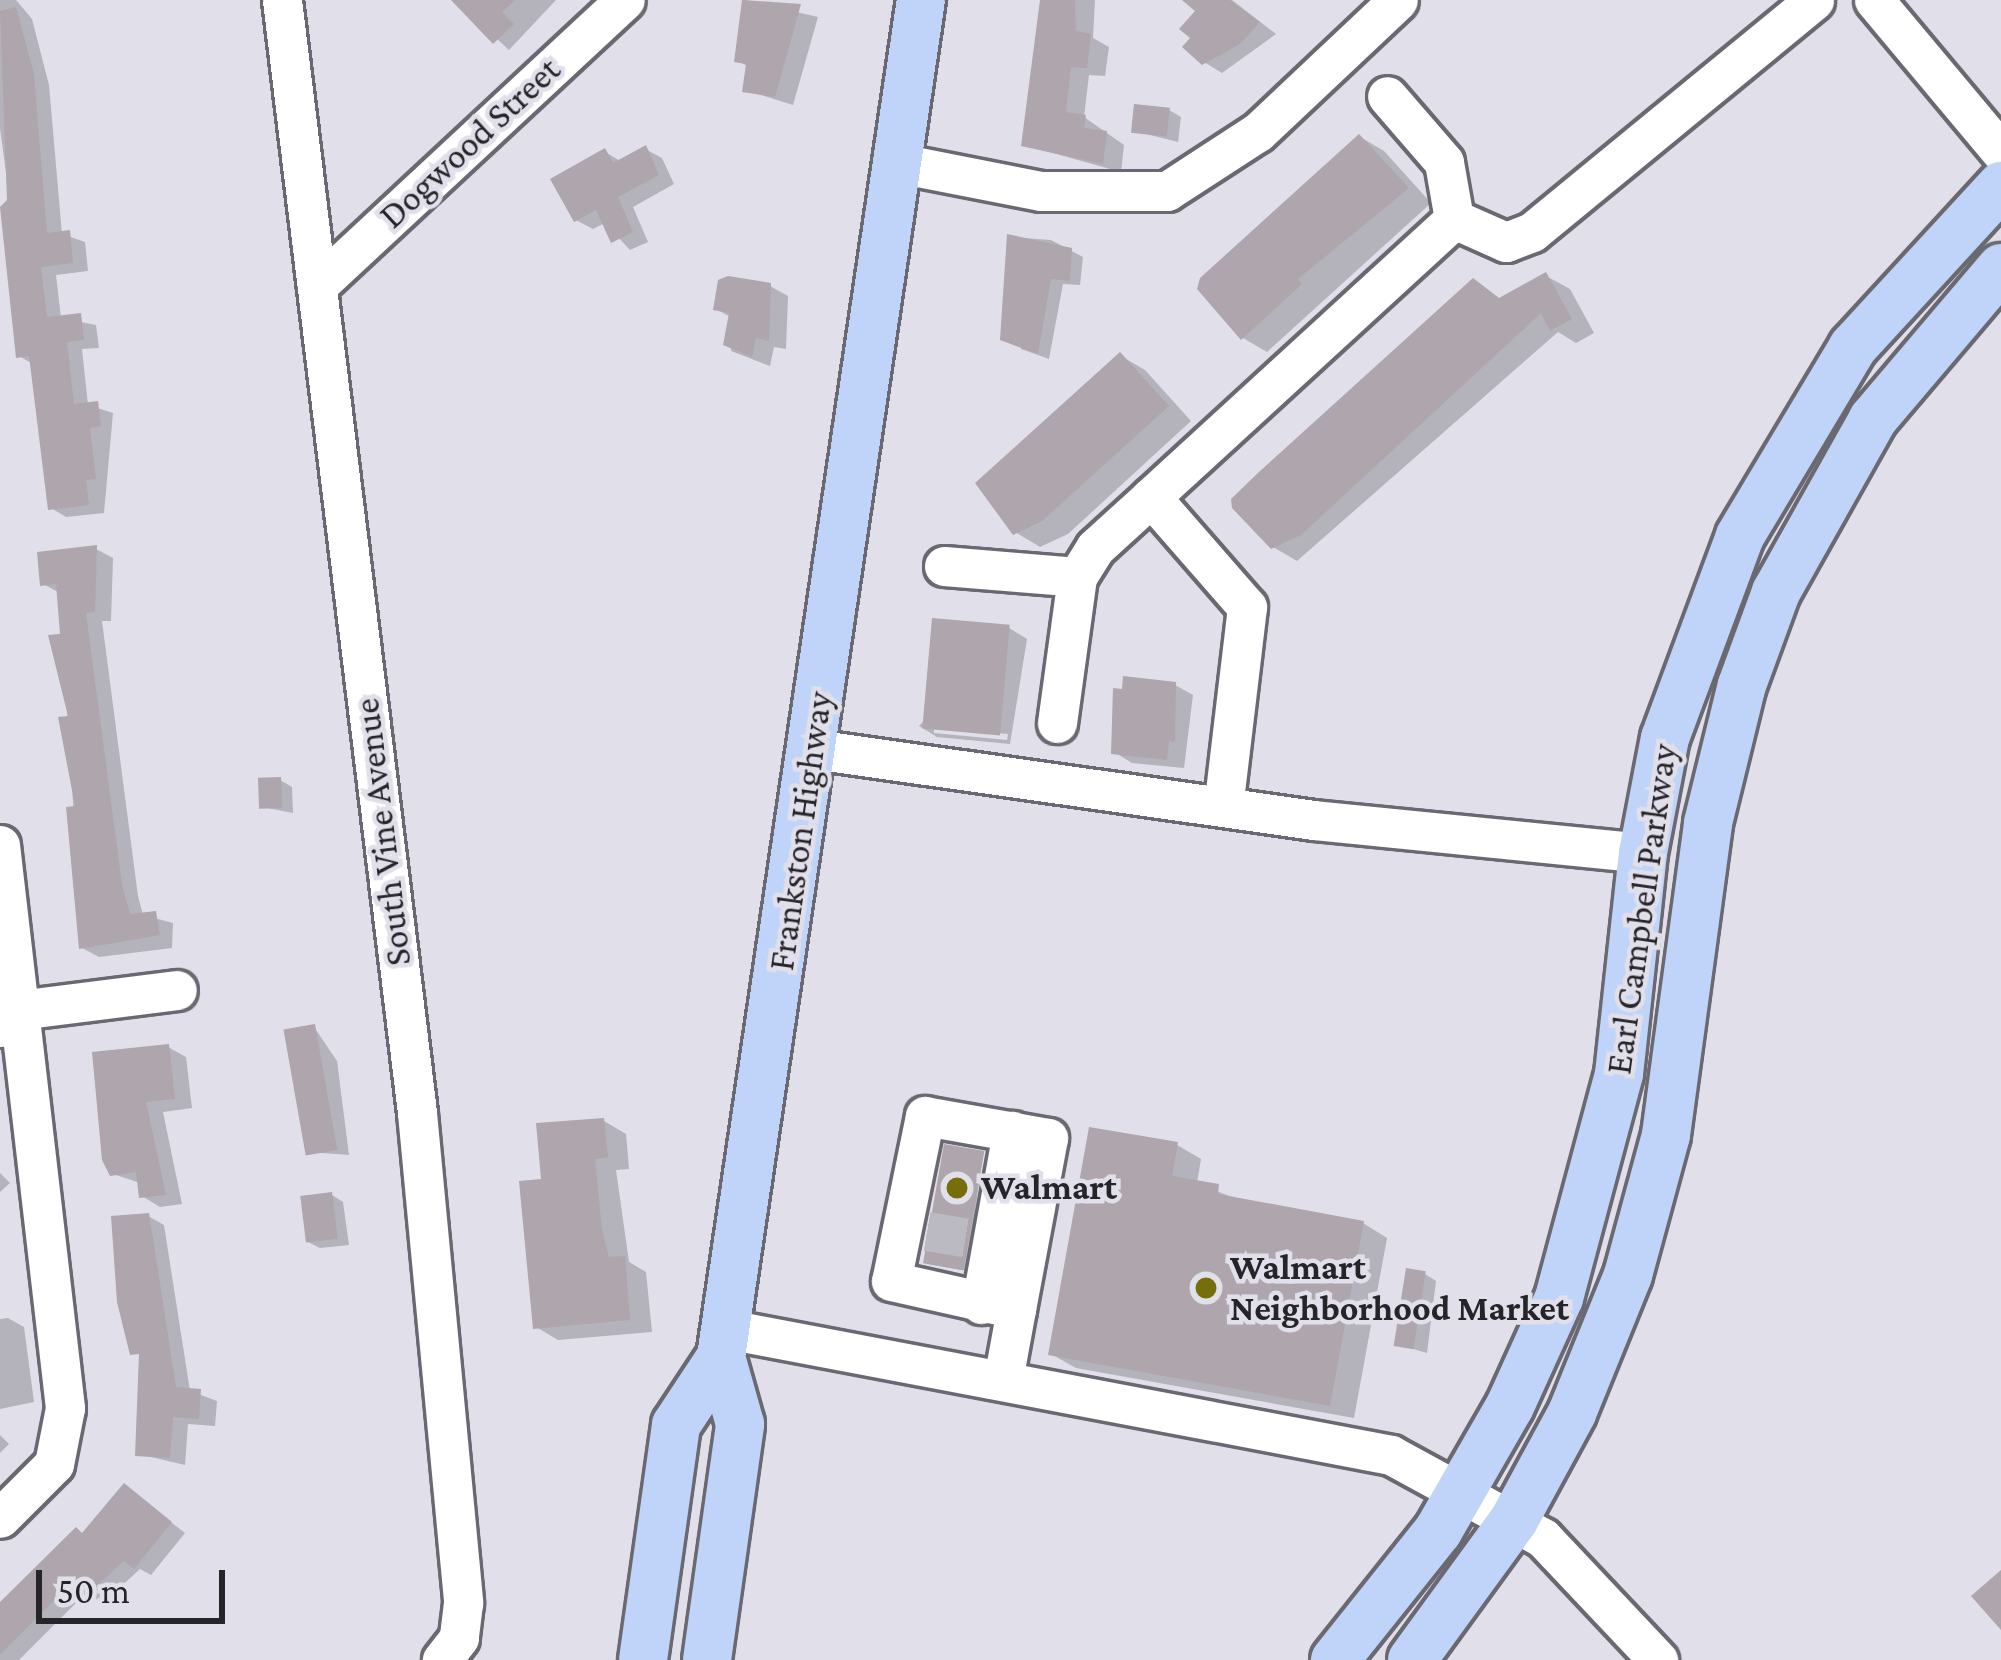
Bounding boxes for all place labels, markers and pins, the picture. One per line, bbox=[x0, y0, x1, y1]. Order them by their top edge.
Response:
place label: Walmart bbox=[981, 1166, 1117, 1210]
marker: Walmart bbox=[944, 1175, 970, 1201]
place label: Walmart Neighborhood Market bbox=[1230, 1245, 1569, 1330]
marker: Walmart Neighborhood Market bbox=[1193, 1275, 1219, 1301]

